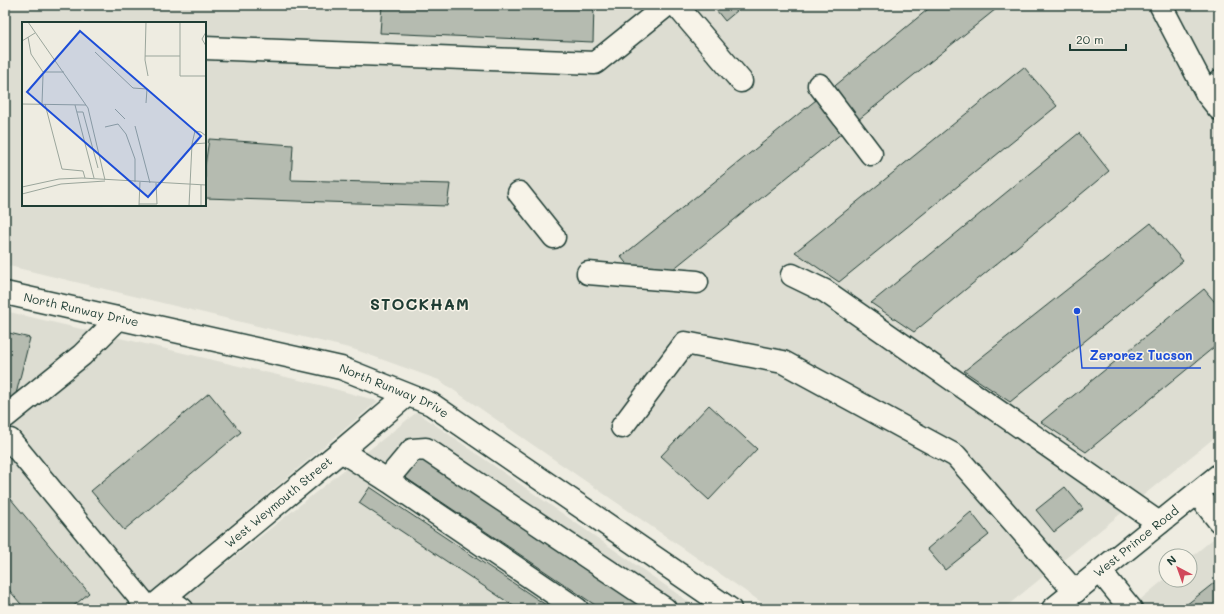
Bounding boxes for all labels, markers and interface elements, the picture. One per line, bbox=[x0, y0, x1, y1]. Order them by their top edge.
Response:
inset map bbox=[22, 22, 206, 206]
scale bar bbox=[1070, 26, 1126, 52]
text: 20 m bbox=[1076, 31, 1104, 47]
street label: North Runway Drive bbox=[22, 288, 140, 330]
district label: STOCKHAM bbox=[370, 293, 470, 314]
callout: Zerorez Tucson bbox=[1082, 343, 1201, 368]
text: Zerorez Tucson bbox=[1090, 346, 1193, 363]
street label: North Runway Drive bbox=[337, 359, 452, 421]
street label: West Weymouth Street bbox=[221, 453, 335, 551]
street label: West Prince Road bbox=[1090, 502, 1182, 580]
north arrow bbox=[1158, 548, 1198, 588]
text: N bbox=[1163, 552, 1179, 568]

